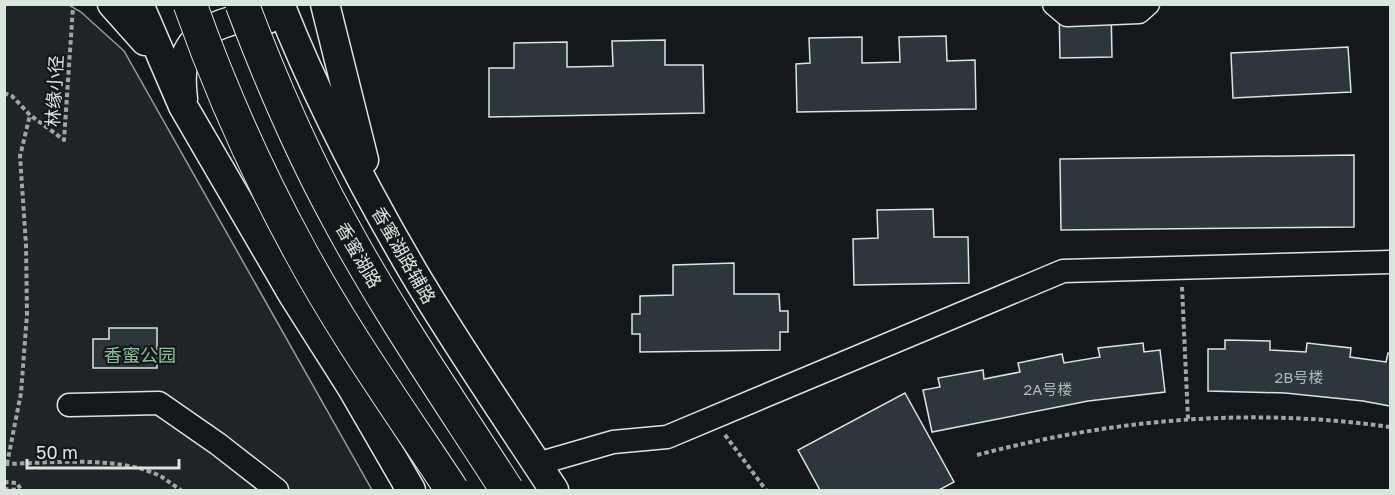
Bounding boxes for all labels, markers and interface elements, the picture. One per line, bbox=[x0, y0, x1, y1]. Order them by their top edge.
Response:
street label: 林缘小径 bbox=[41, 54, 67, 128]
street label: 香蜜湖路辅路 bbox=[367, 203, 441, 307]
street label: 香蜜湖路 bbox=[331, 218, 387, 292]
park label: 香蜜公园 bbox=[104, 344, 176, 366]
house number: 2B号楼 bbox=[1275, 368, 1323, 386]
house number: 2A号楼 bbox=[1024, 380, 1072, 398]
scale bar bbox=[27, 432, 178, 470]
text: 50 m bbox=[36, 441, 78, 463]

